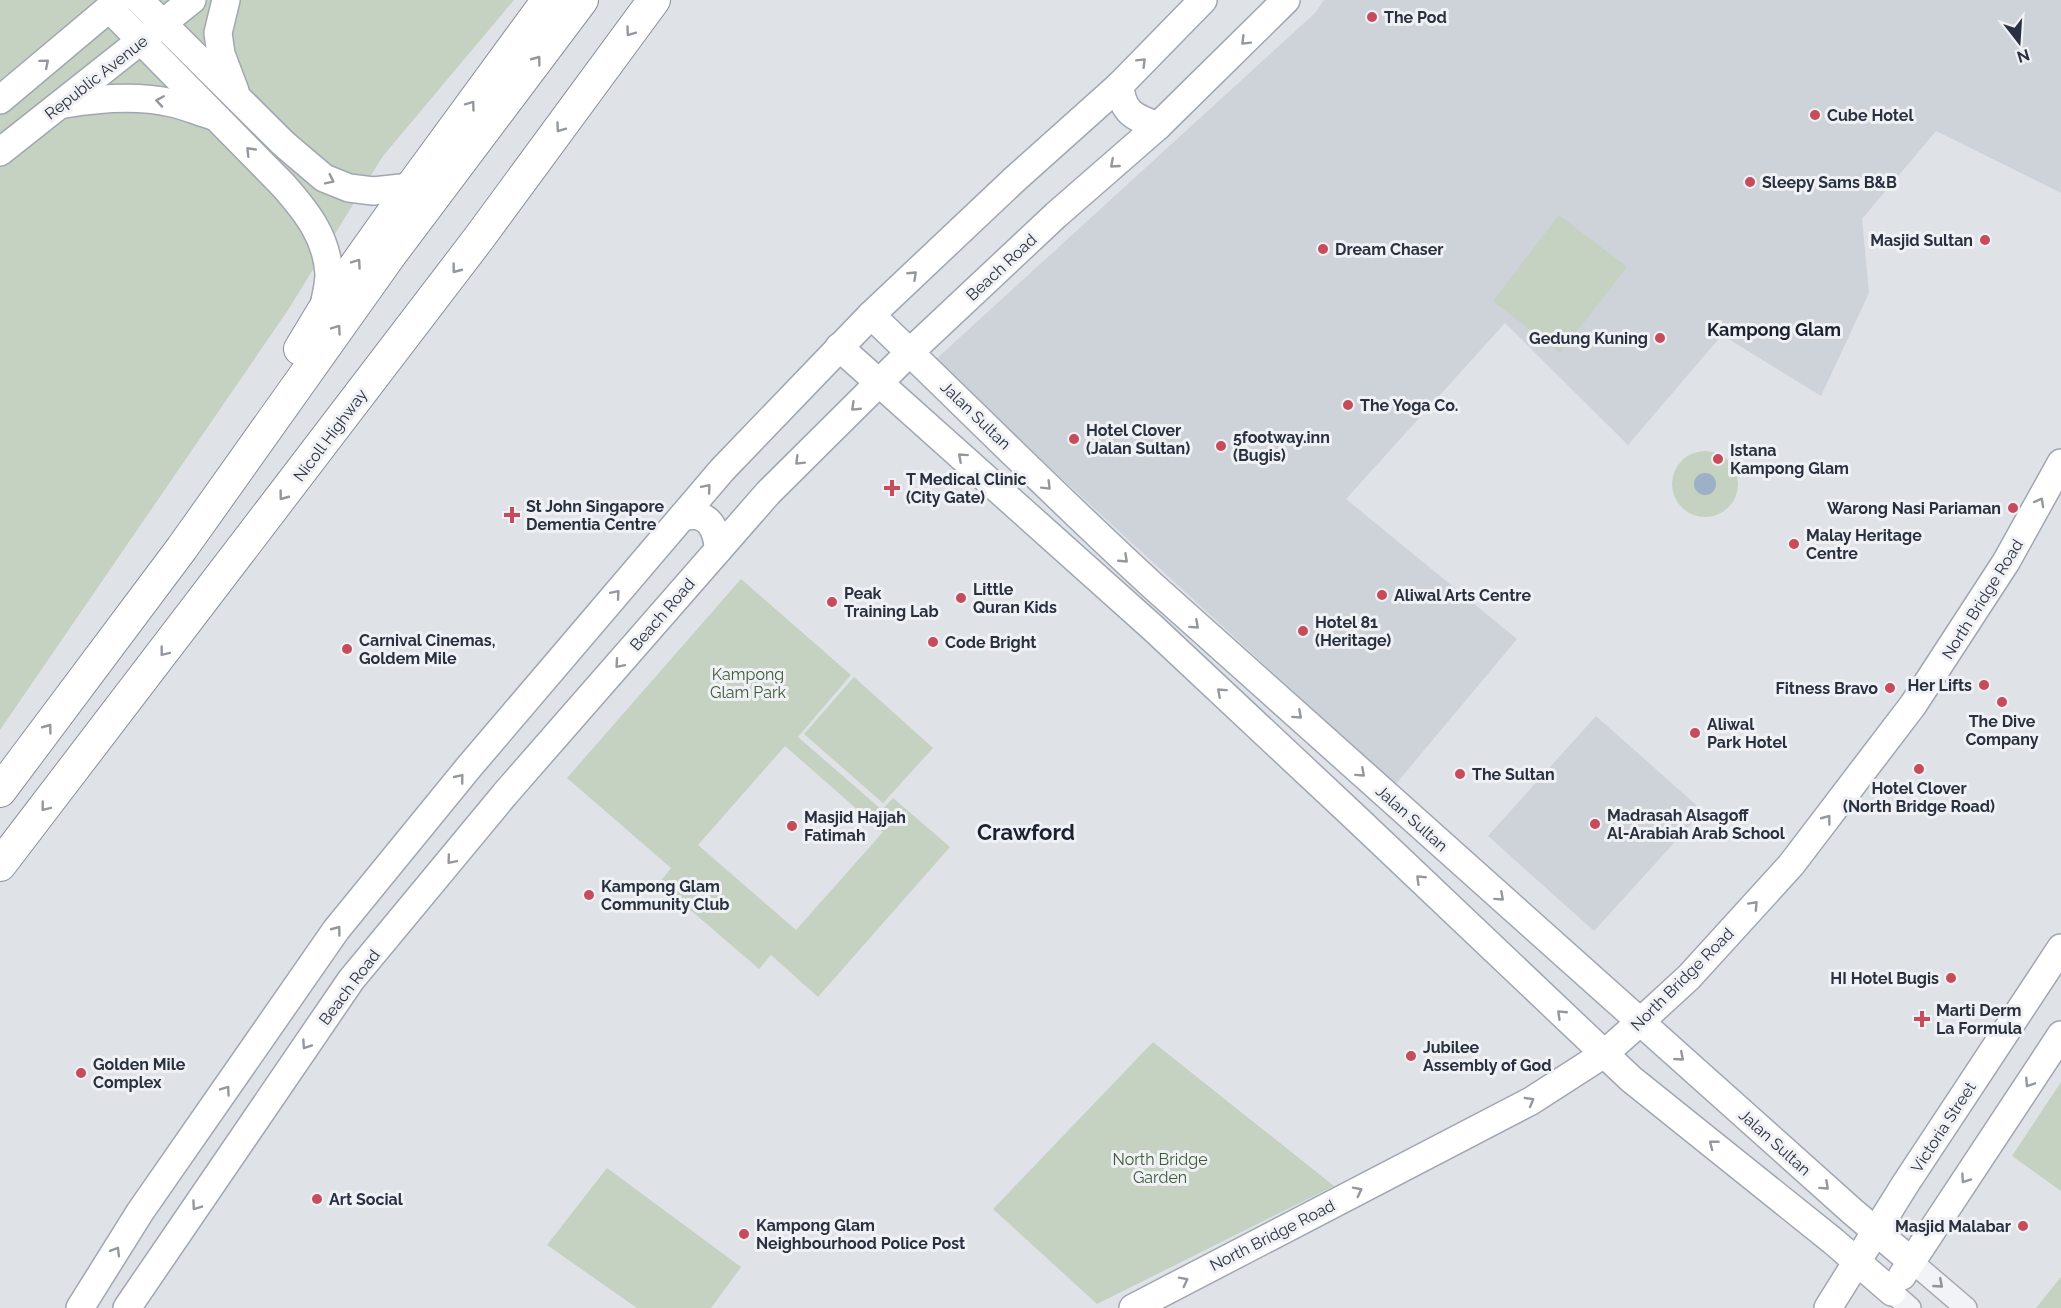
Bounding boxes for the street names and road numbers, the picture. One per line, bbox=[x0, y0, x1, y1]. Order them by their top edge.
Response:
street label: Republic Avenue bbox=[41, 31, 151, 123]
street label: Beach Road bbox=[962, 230, 1041, 305]
street label: Jalan Sultan bbox=[937, 377, 1015, 453]
street label: Nicoll Highway bbox=[290, 385, 371, 485]
street label: North Bridge Road bbox=[1938, 536, 2027, 663]
street label: Beach Road bbox=[626, 574, 699, 654]
street label: Jalan Sultan bbox=[1372, 781, 1451, 855]
street label: North Bridge Road bbox=[1627, 924, 1738, 1035]
street label: Beach Road bbox=[315, 946, 384, 1029]
street label: Victoria Street bbox=[1907, 1078, 1980, 1176]
street label: Jalan Sultan bbox=[1735, 1105, 1814, 1179]
street label: North Bridge Road bbox=[1207, 1196, 1338, 1275]

